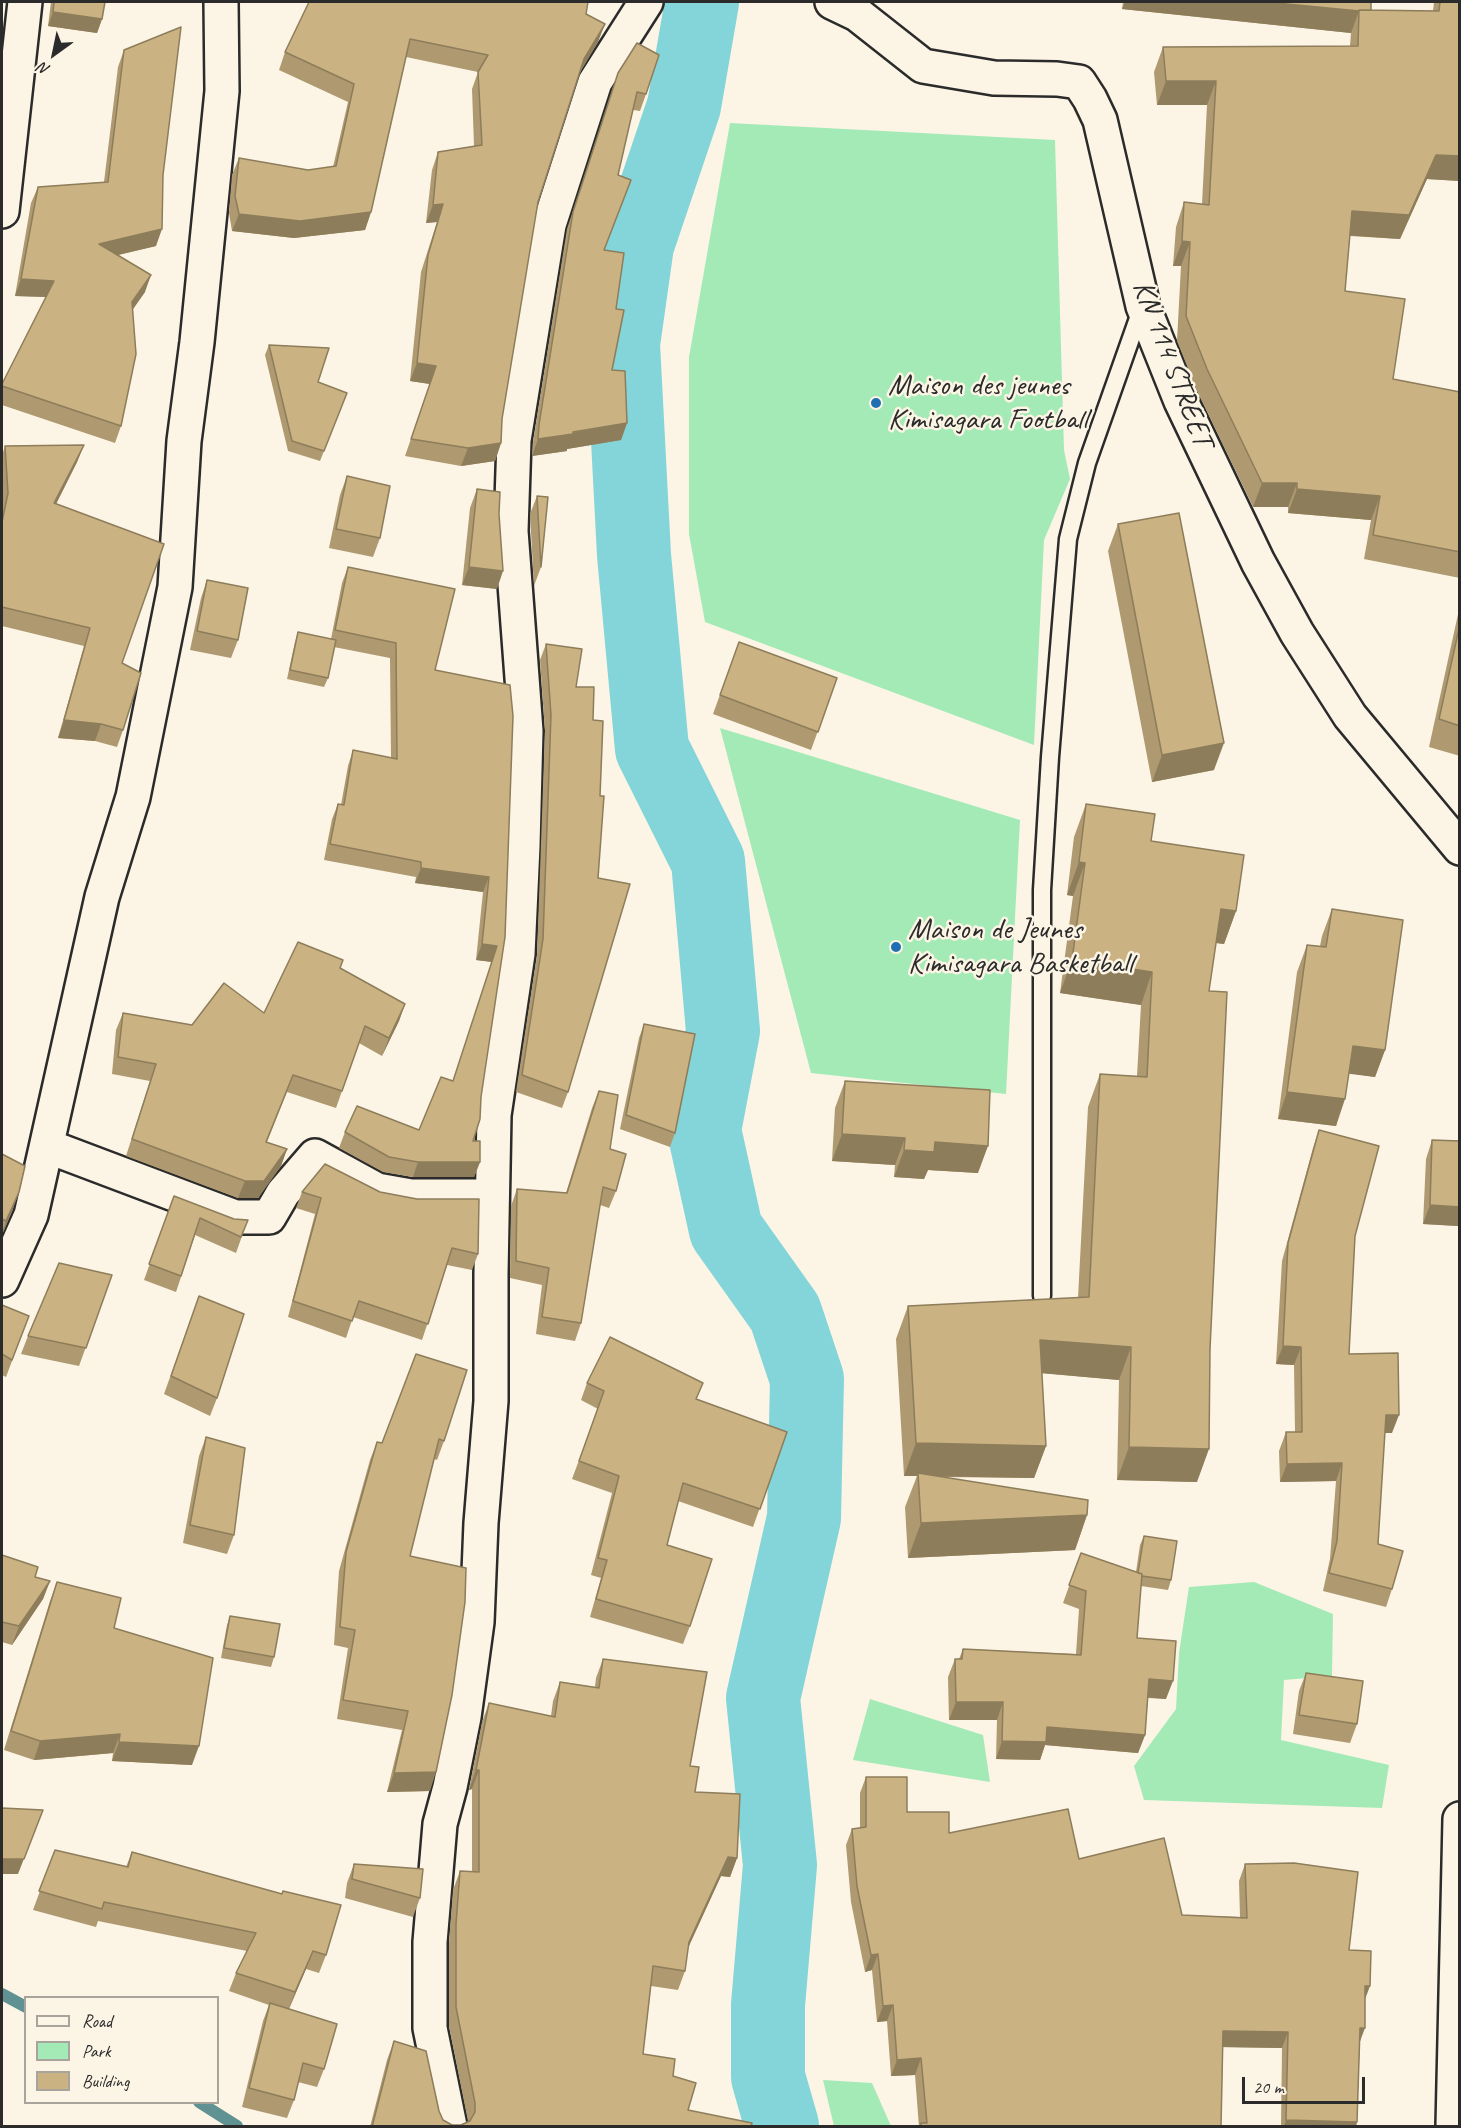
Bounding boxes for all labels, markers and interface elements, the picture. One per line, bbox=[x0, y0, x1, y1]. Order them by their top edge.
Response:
north arrow bbox=[24, 24, 84, 84]
text: N bbox=[35, 58, 54, 80]
street label: KN 114 STREET bbox=[1124, 276, 1220, 452]
place label: Maison des jeunes Kimisagara Football bbox=[888, 368, 1087, 438]
marker: Maison des jeunes Kimisagara Football bbox=[869, 396, 883, 410]
place label: Maison de Jeunes Kimisagara Basketball bbox=[908, 912, 1133, 982]
marker: Maison de Jeunes Kimisagara Basketball bbox=[889, 940, 903, 954]
legend bbox=[24, 1996, 219, 2104]
text: Road bbox=[82, 2010, 112, 2032]
text: Park bbox=[82, 2040, 111, 2062]
scale bar bbox=[1245, 2065, 1368, 2103]
text: Building bbox=[82, 2070, 129, 2092]
text: 20 m bbox=[1253, 2076, 1284, 2098]

